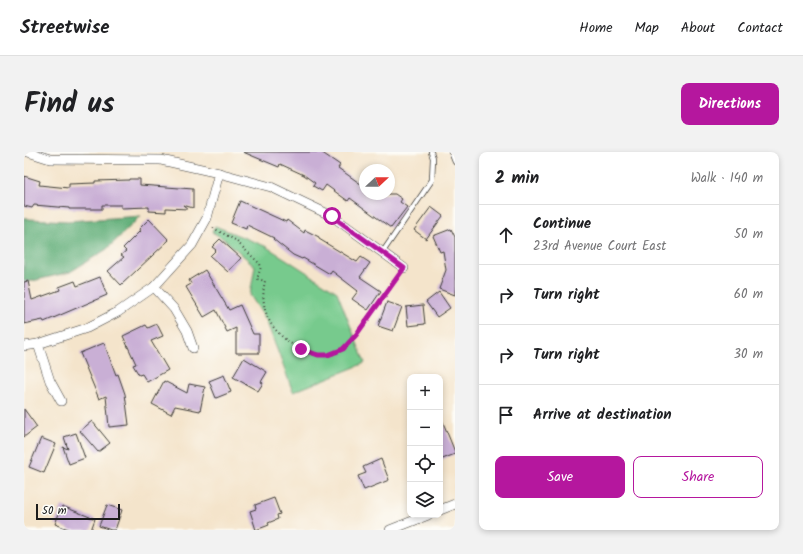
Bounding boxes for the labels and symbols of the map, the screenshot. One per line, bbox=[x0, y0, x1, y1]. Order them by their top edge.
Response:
north arrow bbox=[359, 164, 395, 200]
route start bbox=[323, 207, 341, 225]
route end bbox=[292, 340, 310, 358]
scale bar bbox=[36, 502, 120, 521]

